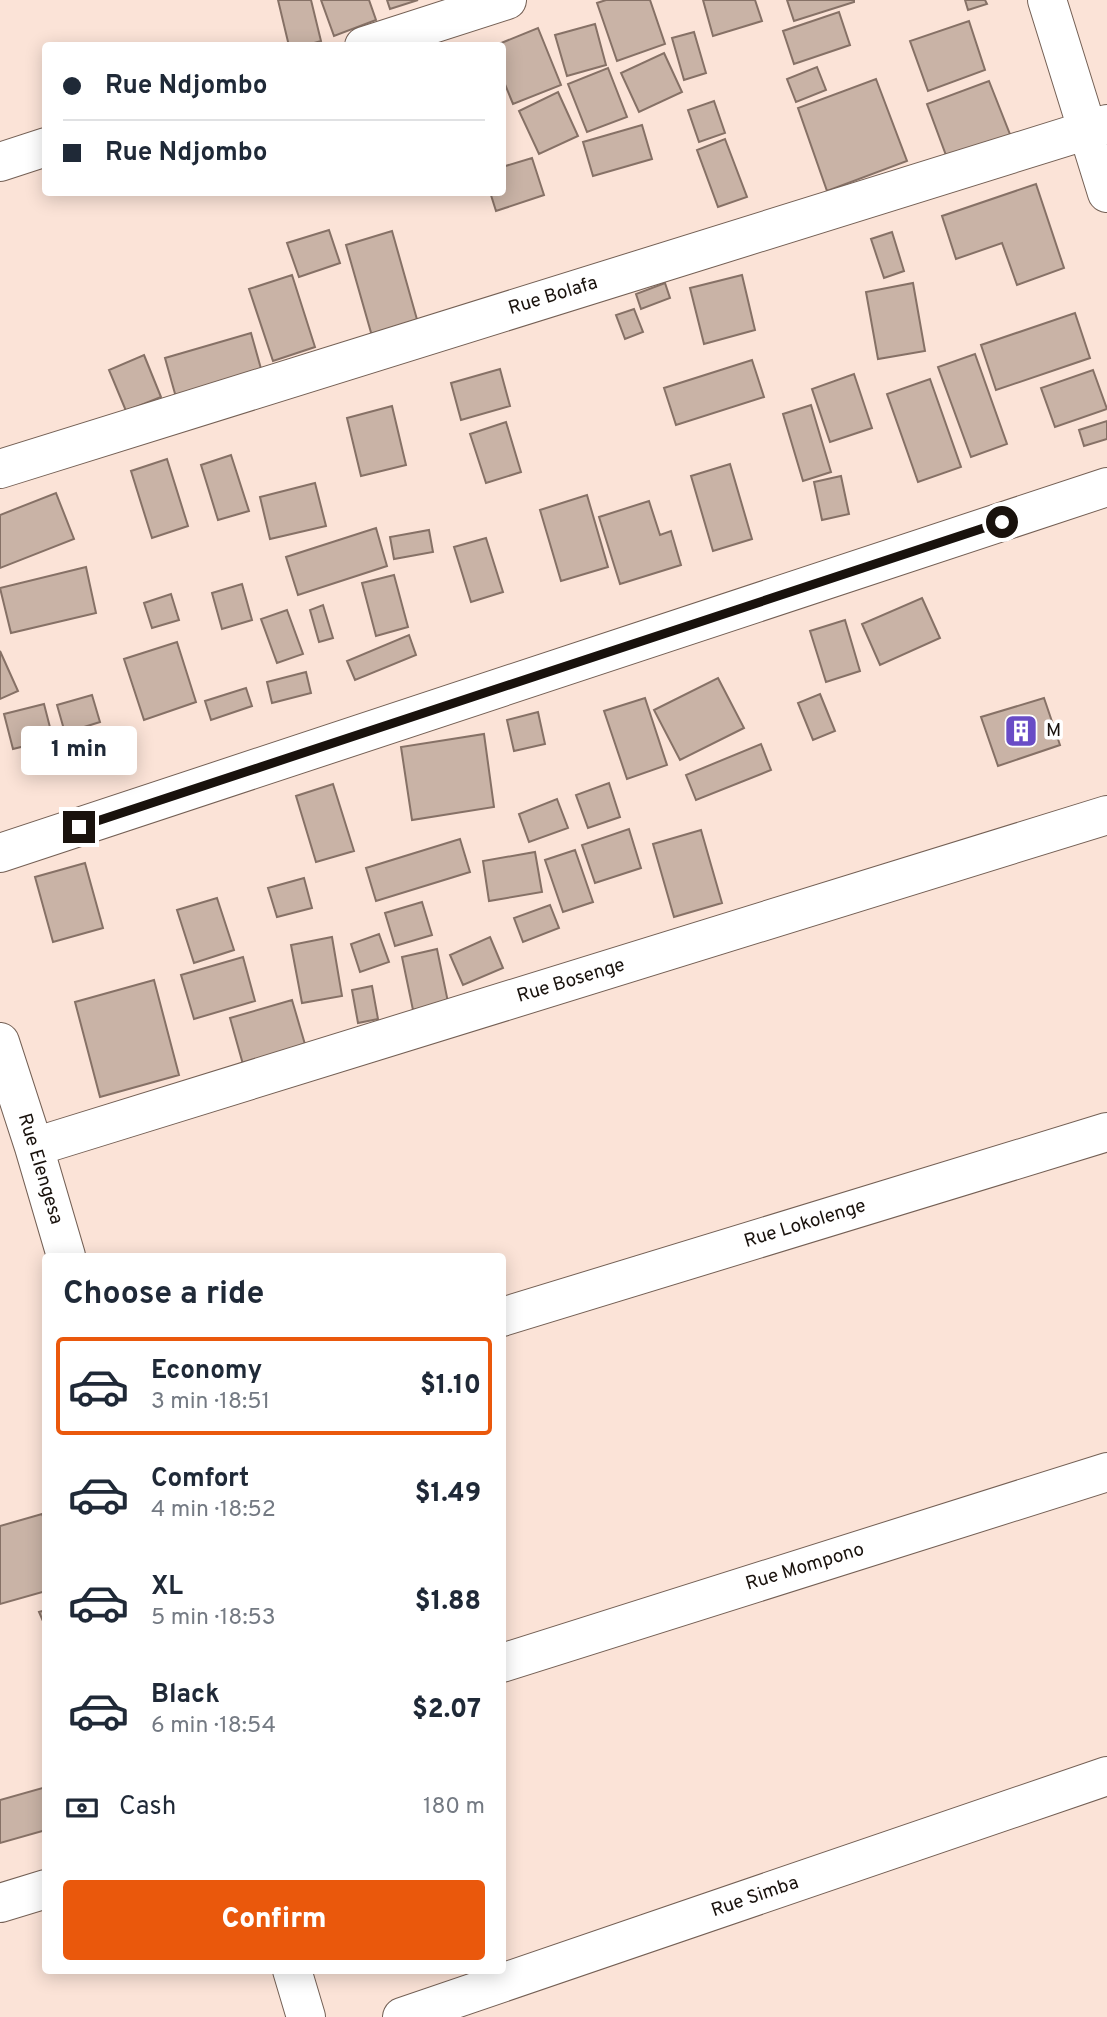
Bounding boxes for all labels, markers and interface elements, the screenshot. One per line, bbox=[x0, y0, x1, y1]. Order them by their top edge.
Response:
text: Rue Ndjombo bbox=[105, 70, 268, 103]
text: Rue Ndjombo bbox=[105, 137, 268, 170]
street label: Rue Bolafa bbox=[505, 271, 601, 321]
route start bbox=[986, 506, 1018, 538]
building icon: M bbox=[1002, 712, 1040, 750]
place label: M bbox=[1046, 719, 1061, 743]
callout: 1 min bbox=[21, 726, 137, 774]
text: 1 min bbox=[51, 736, 107, 765]
route end bbox=[63, 811, 95, 843]
street label: Rue Bosenge bbox=[514, 953, 628, 1009]
street label: Rue Elengesa bbox=[12, 1111, 68, 1227]
street label: Rue Lokolenge bbox=[741, 1194, 869, 1254]
text: Choose a ride bbox=[63, 1275, 264, 1315]
icon: car bbox=[67, 1355, 130, 1418]
text: Economy bbox=[151, 1355, 262, 1388]
text: $1.10 bbox=[420, 1370, 481, 1403]
text: 3 min · 18:51 bbox=[151, 1388, 270, 1417]
icon: car bbox=[67, 1463, 130, 1526]
text: Comfort bbox=[151, 1463, 249, 1496]
text: $1.49 bbox=[415, 1478, 481, 1511]
text: 4 min · 18:52 bbox=[151, 1496, 276, 1525]
street label: Rue Mompono bbox=[743, 1538, 867, 1596]
icon: car bbox=[67, 1571, 130, 1634]
text: XL bbox=[151, 1571, 183, 1604]
text: $1.88 bbox=[415, 1586, 481, 1619]
text: 5 min · 18:53 bbox=[151, 1604, 276, 1633]
icon: car bbox=[67, 1679, 130, 1742]
text: Black bbox=[151, 1679, 220, 1712]
text: $2.07 bbox=[412, 1694, 481, 1727]
text: 6 min · 18:54 bbox=[151, 1712, 276, 1741]
icon: cash bbox=[63, 1789, 101, 1827]
text: Cash bbox=[119, 1791, 176, 1824]
text: 180 m bbox=[423, 1793, 485, 1822]
street label: Rue Simba bbox=[708, 1871, 802, 1923]
button: Confirm bbox=[63, 1880, 485, 1960]

